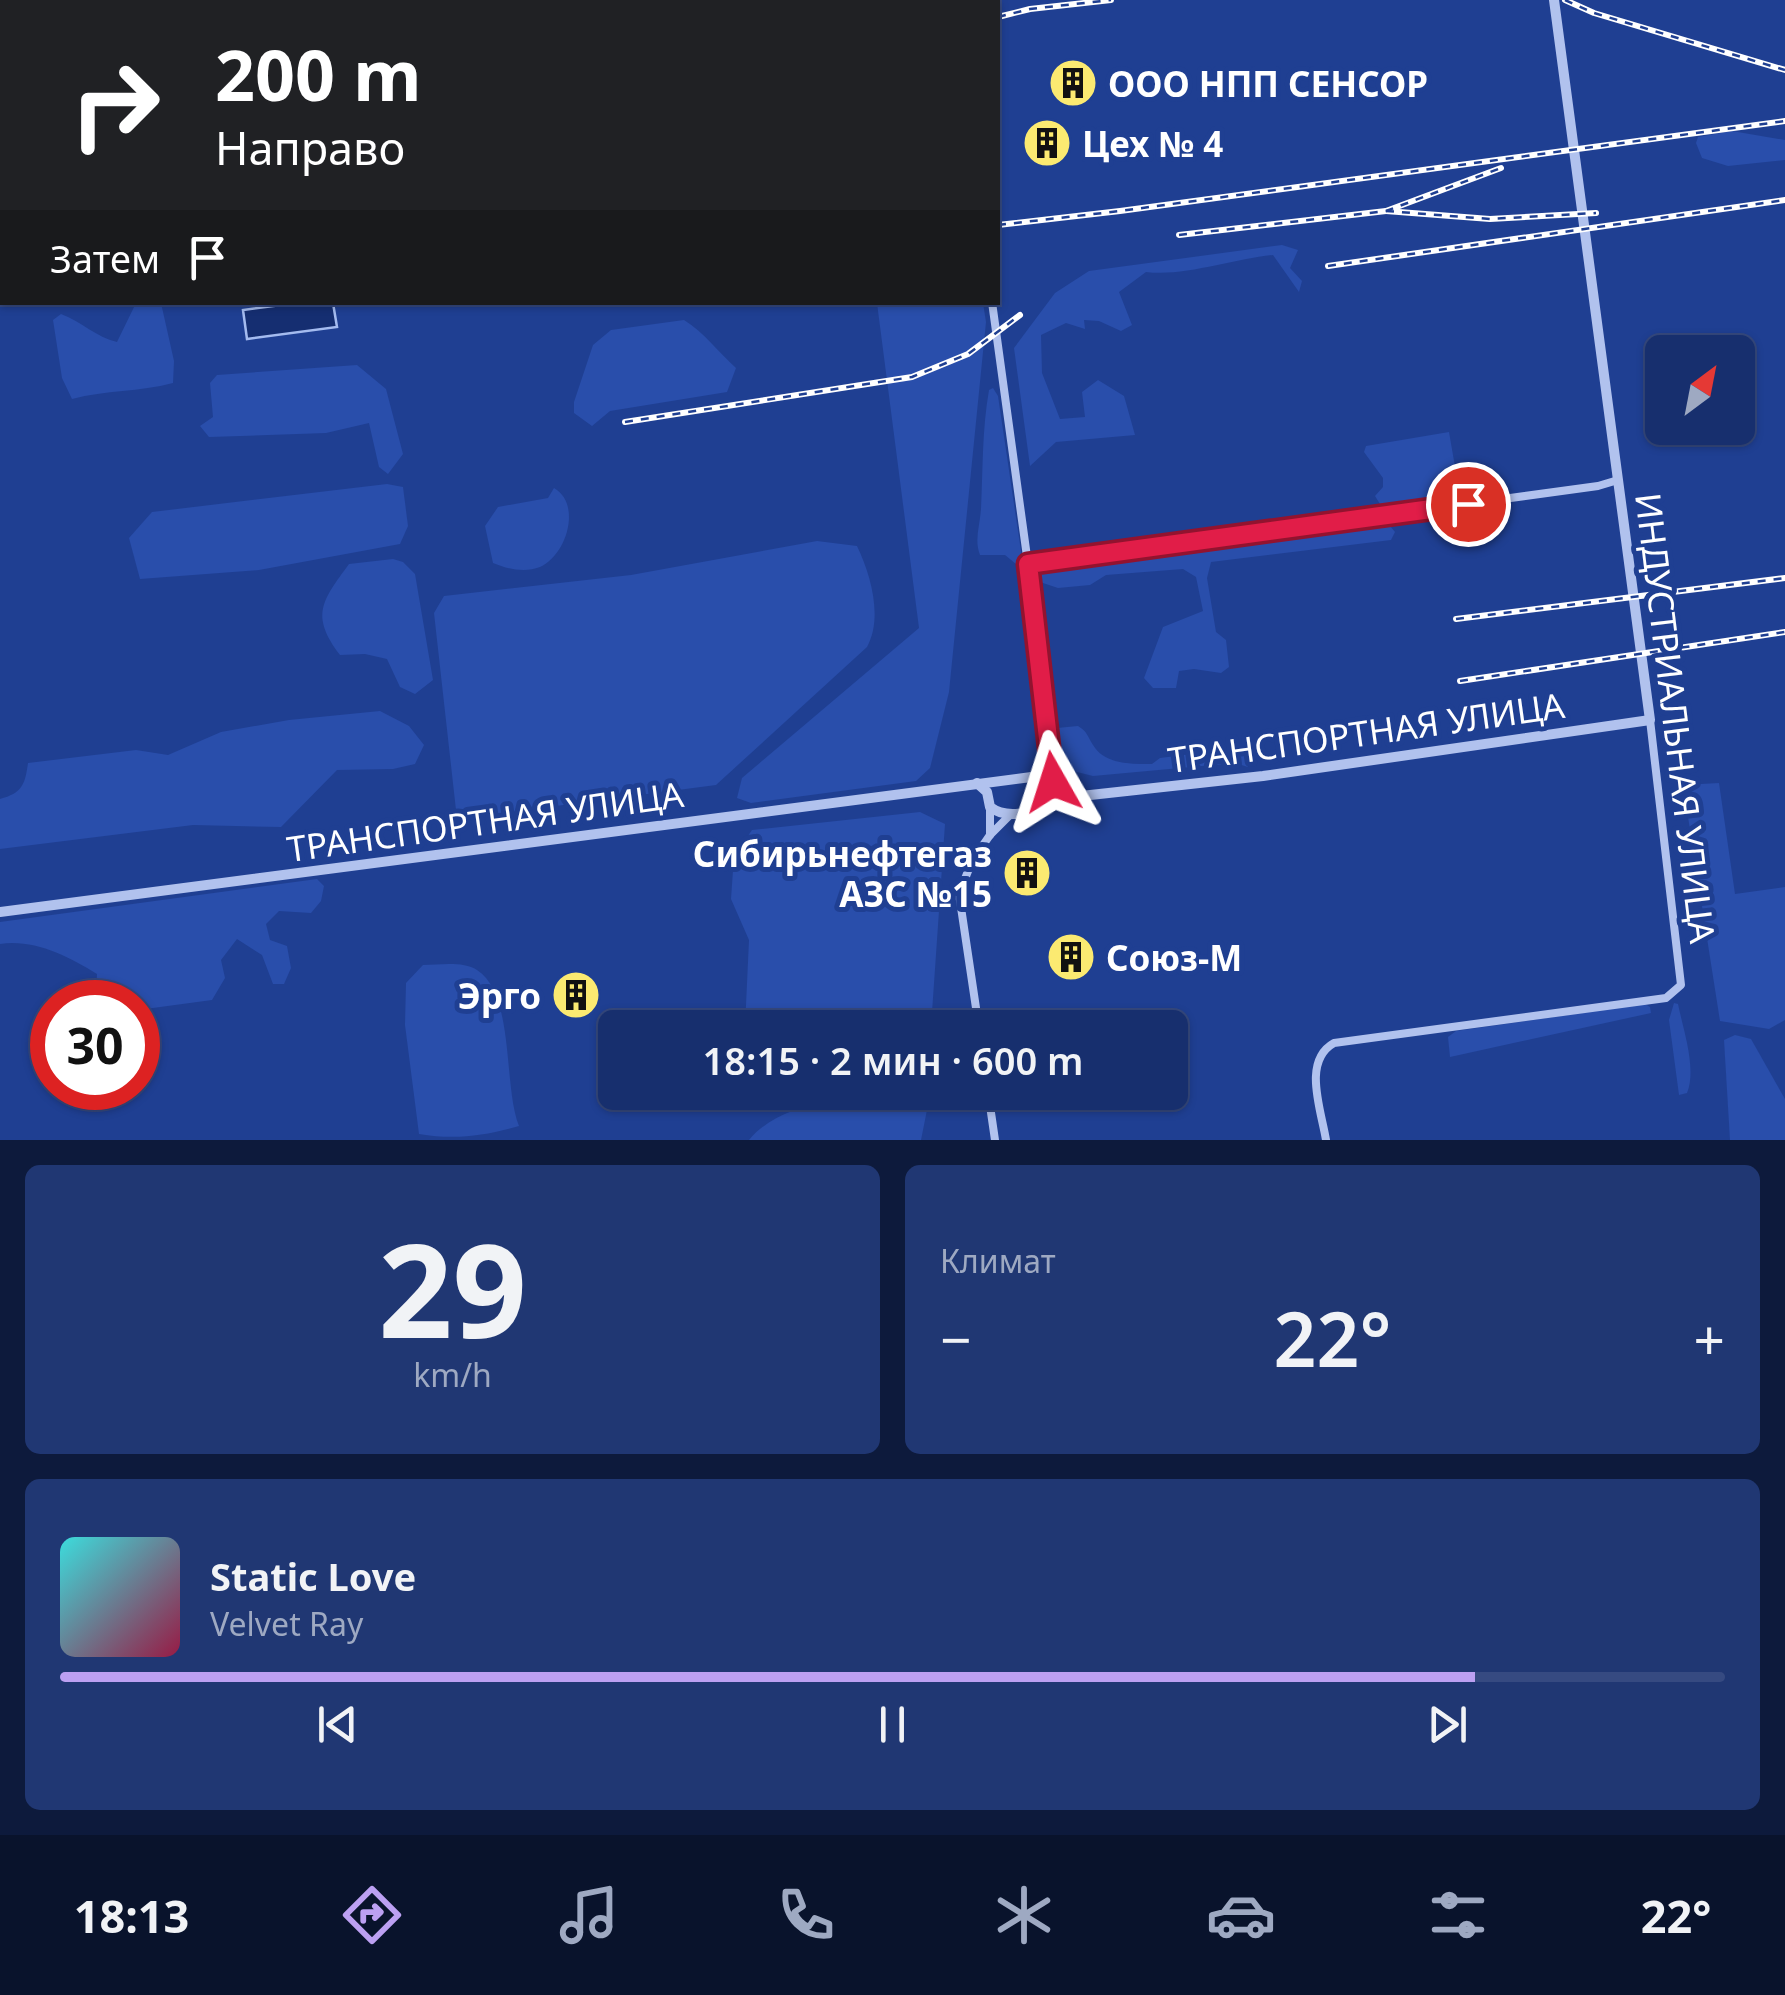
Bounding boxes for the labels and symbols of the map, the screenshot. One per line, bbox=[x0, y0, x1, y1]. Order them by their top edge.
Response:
building icon: ООО НПП СЕНСОР bbox=[1047, 57, 1099, 109]
place label: ООО НПП СЕНСОР bbox=[1108, 60, 1428, 107]
building icon: Цех № 4 bbox=[1021, 117, 1073, 169]
place label: Цех № 4 bbox=[1082, 120, 1223, 167]
north arrow bbox=[1645, 335, 1755, 445]
pin bbox=[1426, 462, 1511, 547]
street label: ИНДУСТРИАЛЬНАЯ УЛИЦА bbox=[1625, 490, 1727, 946]
street label: ТРАНСПОРТНАЯ УЛИЦА bbox=[1165, 681, 1568, 783]
position arrow bbox=[1001, 730, 1105, 834]
street label: ТРАНСПОРТНАЯ УЛИЦА bbox=[284, 770, 687, 872]
place label: Сибирьнефтегаз АЗС №15 bbox=[693, 830, 992, 917]
building icon: Сибирьнефтегаз АЗС №15 bbox=[1001, 847, 1053, 899]
building icon: Союз-М bbox=[1045, 931, 1097, 983]
place label: Союз-М bbox=[1106, 934, 1242, 981]
building icon: Эрго bbox=[550, 969, 602, 1021]
place label: Эрго bbox=[458, 972, 541, 1019]
speed limit sign: 30 bbox=[30, 980, 160, 1110]

